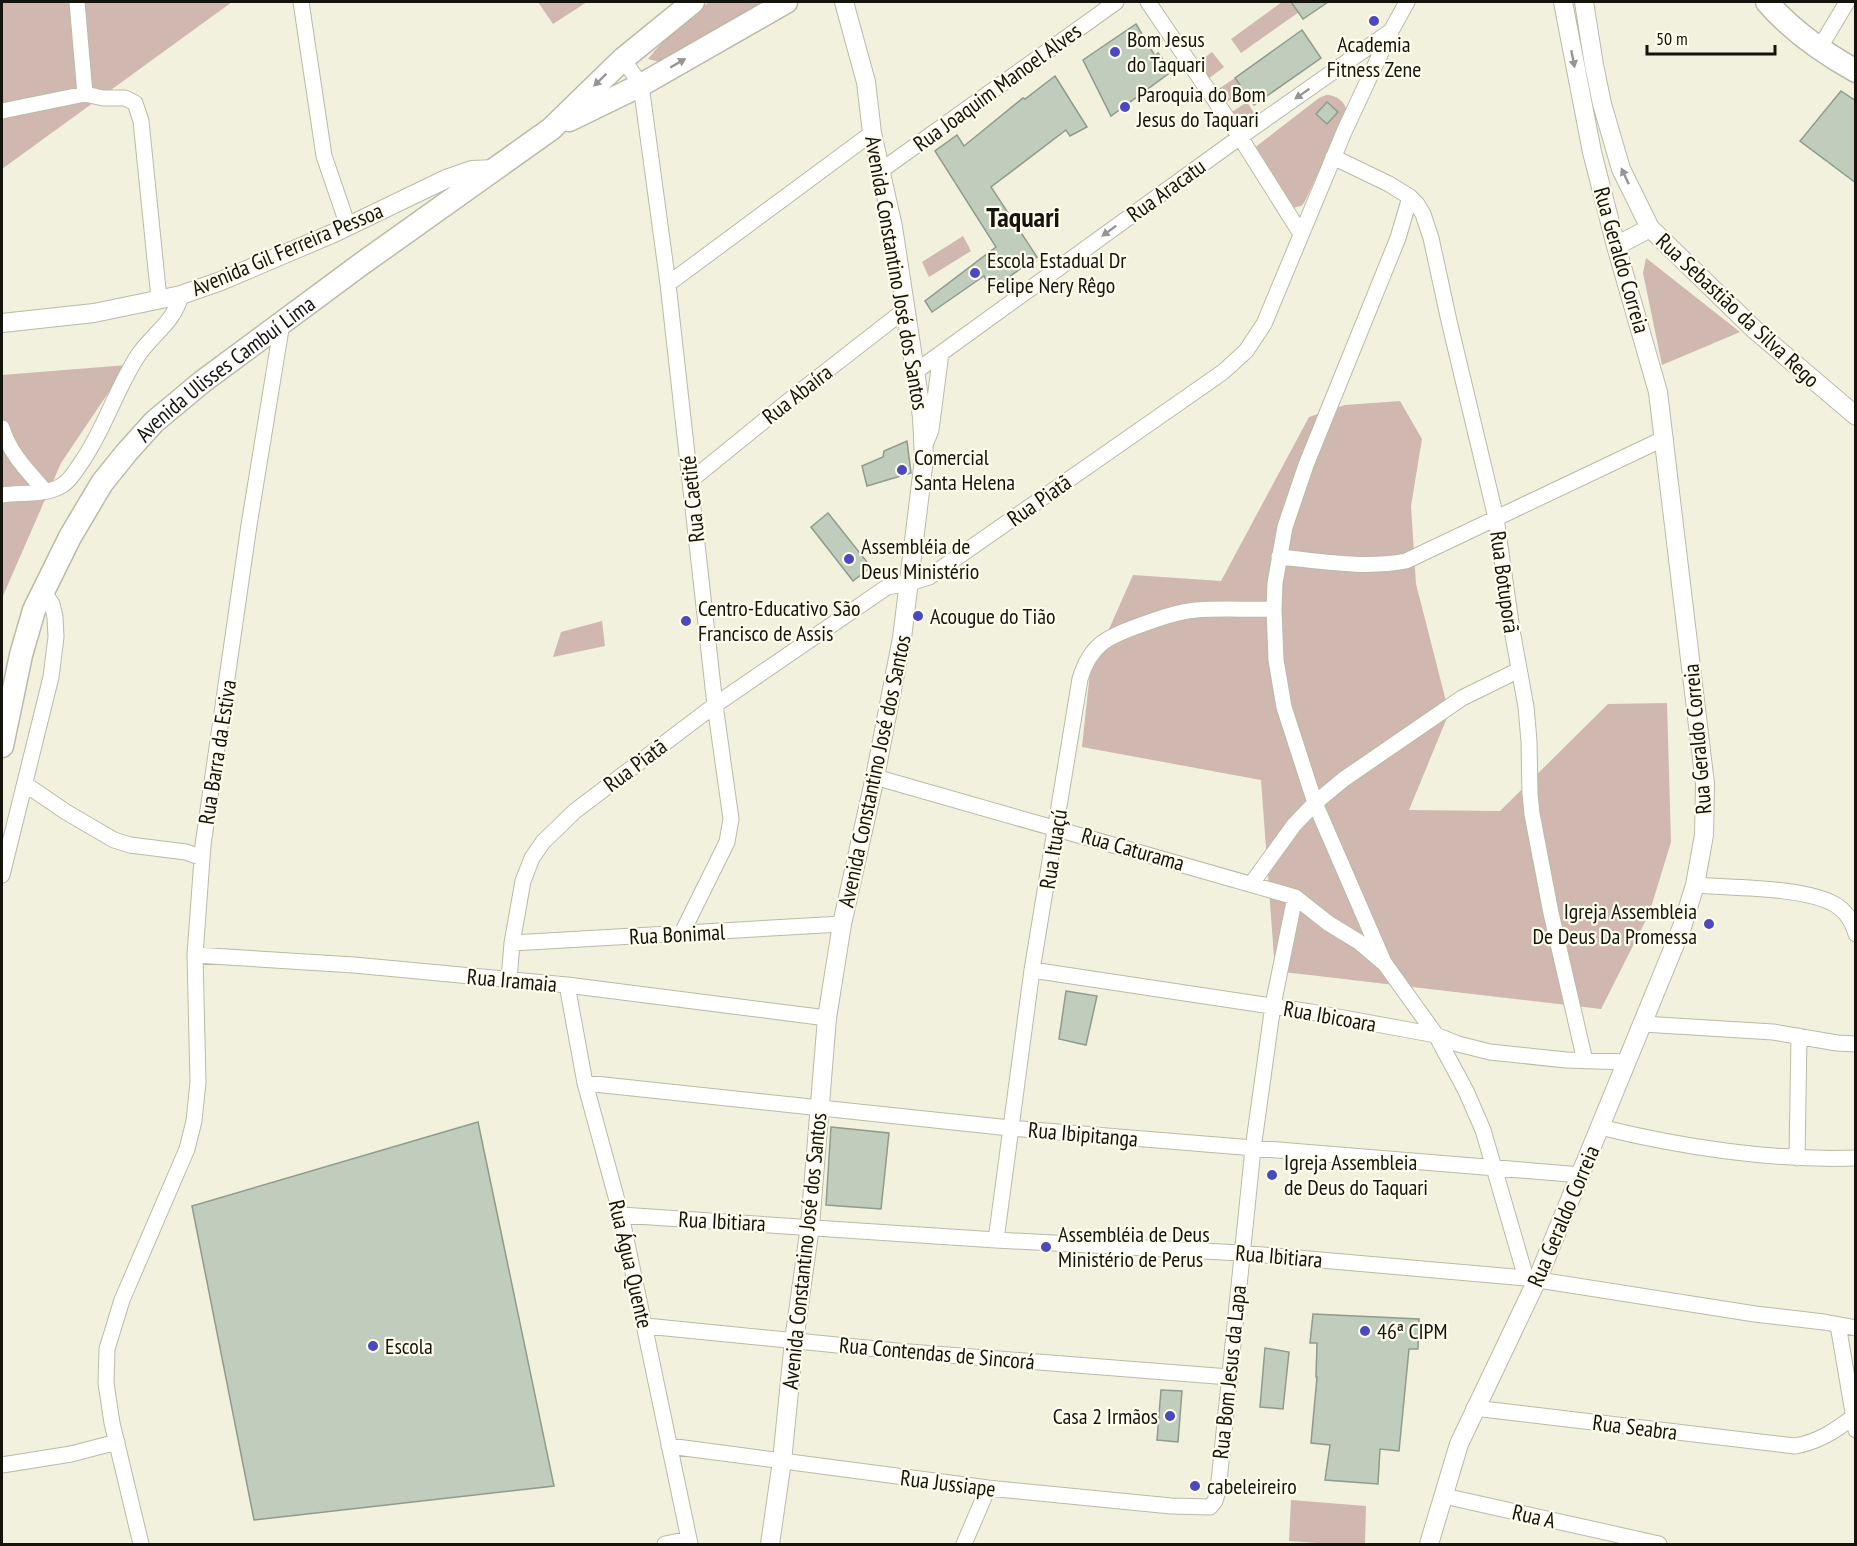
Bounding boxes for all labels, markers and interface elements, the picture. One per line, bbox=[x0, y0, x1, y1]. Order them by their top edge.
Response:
marker: Academia Fitness Zene bbox=[1367, 14, 1381, 28]
street label: Rua Joaquim Manoel Alves bbox=[908, 17, 1086, 157]
scale bar bbox=[1647, 18, 1774, 56]
place label: Bom Jesus do Taquari bbox=[1127, 25, 1206, 78]
text: 50 m bbox=[1656, 27, 1688, 50]
place label: Academia Fitness Zene bbox=[1327, 30, 1421, 83]
marker: Bom Jesus do Taquari bbox=[1108, 45, 1122, 59]
one-way arrow bbox=[1569, 50, 1578, 69]
one-way arrow bbox=[670, 58, 686, 69]
one-way arrow bbox=[594, 73, 608, 87]
place label: Paroquia do Bom Jesus do Taquari bbox=[1136, 80, 1266, 133]
one-way arrow bbox=[1295, 87, 1310, 99]
marker: Paroquia do Bom Jesus do Taquari bbox=[1118, 100, 1132, 114]
street label: Avenida Constantino José dos Santos bbox=[859, 134, 935, 412]
street label: Rua Aracatu bbox=[1121, 152, 1211, 228]
one-way arrow bbox=[1620, 167, 1629, 184]
street label: Rua Geraldo Correia bbox=[1588, 184, 1656, 336]
street label: Avenida Gil Ferreira Pessoa bbox=[187, 196, 387, 302]
district label: Taquari bbox=[986, 198, 1060, 235]
one-way arrow bbox=[1102, 225, 1117, 237]
street label: Rua Sebastião da Silva Rego bbox=[1650, 227, 1826, 393]
place label: Escola Estadual Dr Felipe Nery Rêgo bbox=[987, 246, 1126, 299]
marker: Escola Estadual Dr Felipe Nery Rêgo bbox=[968, 266, 982, 280]
street label: Avenida Ulisses Cambuí Lima bbox=[129, 289, 320, 447]
street label: Rua Abaíra bbox=[756, 358, 838, 430]
place label: Comercial Santa Helena bbox=[914, 443, 1015, 496]
street label: Rua Caetité bbox=[674, 454, 710, 544]
marker: Comercial Santa Helena bbox=[895, 463, 909, 477]
street label: Rua Piatã bbox=[1002, 468, 1076, 532]
street label: Rua Botuporã bbox=[1484, 529, 1526, 635]
place label: Assembléia de Deus Ministério bbox=[861, 532, 979, 585]
marker: Assembléia de Deus Ministério bbox=[842, 552, 856, 566]
place label: Centro-Educativo São Francisco de Assis bbox=[698, 594, 861, 647]
place label: Acougue do Tião bbox=[930, 602, 1056, 630]
marker: Acougue do Tião bbox=[911, 609, 925, 623]
marker: Centro-Educativo São Francisco de Assis bbox=[679, 614, 693, 628]
street label: Avenida Constantino José dos Santos bbox=[831, 632, 917, 910]
street label: Rua Geraldo Correia bbox=[1676, 663, 1718, 815]
street label: Rua Barra da Estiva bbox=[192, 678, 242, 826]
street label: Rua Piatã bbox=[598, 732, 672, 798]
street label: Rua Ituaçú bbox=[1033, 807, 1073, 891]
street label: Rua Caturama bbox=[1078, 821, 1188, 877]
place label: Igreja Assembleia De Deus Da Promessa bbox=[1532, 897, 1697, 950]
street label: Rua Bonimal bbox=[628, 917, 727, 950]
marker: Igreja Assembleia De Deus Da Promessa bbox=[1702, 917, 1716, 931]
street label: Rua Iramaia bbox=[466, 962, 558, 998]
street label: Rua Ibicoara bbox=[1281, 994, 1379, 1038]
street label: Avenida Constantino José dos Santos bbox=[776, 1111, 832, 1391]
street label: Rua Ibipitanga bbox=[1027, 1115, 1139, 1153]
street label: Rua Geraldo Correia bbox=[1521, 1141, 1605, 1291]
place label: Igreja Assembleia de Deus do Taquari bbox=[1284, 1148, 1428, 1201]
marker: Igreja Assembleia de Deus do Taquari bbox=[1265, 1168, 1279, 1182]
street label: Rua Água Quente bbox=[603, 1197, 659, 1331]
street label: Rua Ibitiara bbox=[678, 1205, 766, 1237]
place label: Assembléia de Deus Ministério de Perus bbox=[1058, 1220, 1210, 1273]
street label: Rua Ibitiara bbox=[1234, 1238, 1324, 1274]
marker: Assembléia de Deus Ministério de Perus bbox=[1039, 1240, 1053, 1254]
street label: Rua Bom Jesus da Lapa bbox=[1206, 1284, 1252, 1460]
place label: 46ª CIPM bbox=[1377, 1317, 1448, 1345]
marker: 46ª CIPM bbox=[1358, 1324, 1372, 1338]
street label: Rua Contendas de Sincorá bbox=[838, 1331, 1036, 1375]
place label: Escola bbox=[385, 1332, 433, 1360]
marker: Escola bbox=[366, 1339, 380, 1353]
place label: Casa 2 Irmãos bbox=[1053, 1402, 1158, 1430]
street label: Rua Seabra bbox=[1591, 1408, 1679, 1446]
marker: Casa 2 Irmãos bbox=[1163, 1409, 1177, 1423]
street label: Rua Jussiape bbox=[899, 1463, 997, 1503]
place label: cabeleireiro bbox=[1207, 1472, 1297, 1500]
marker: cabeleireiro bbox=[1188, 1479, 1202, 1493]
street label: Rua A bbox=[1510, 1497, 1559, 1535]

